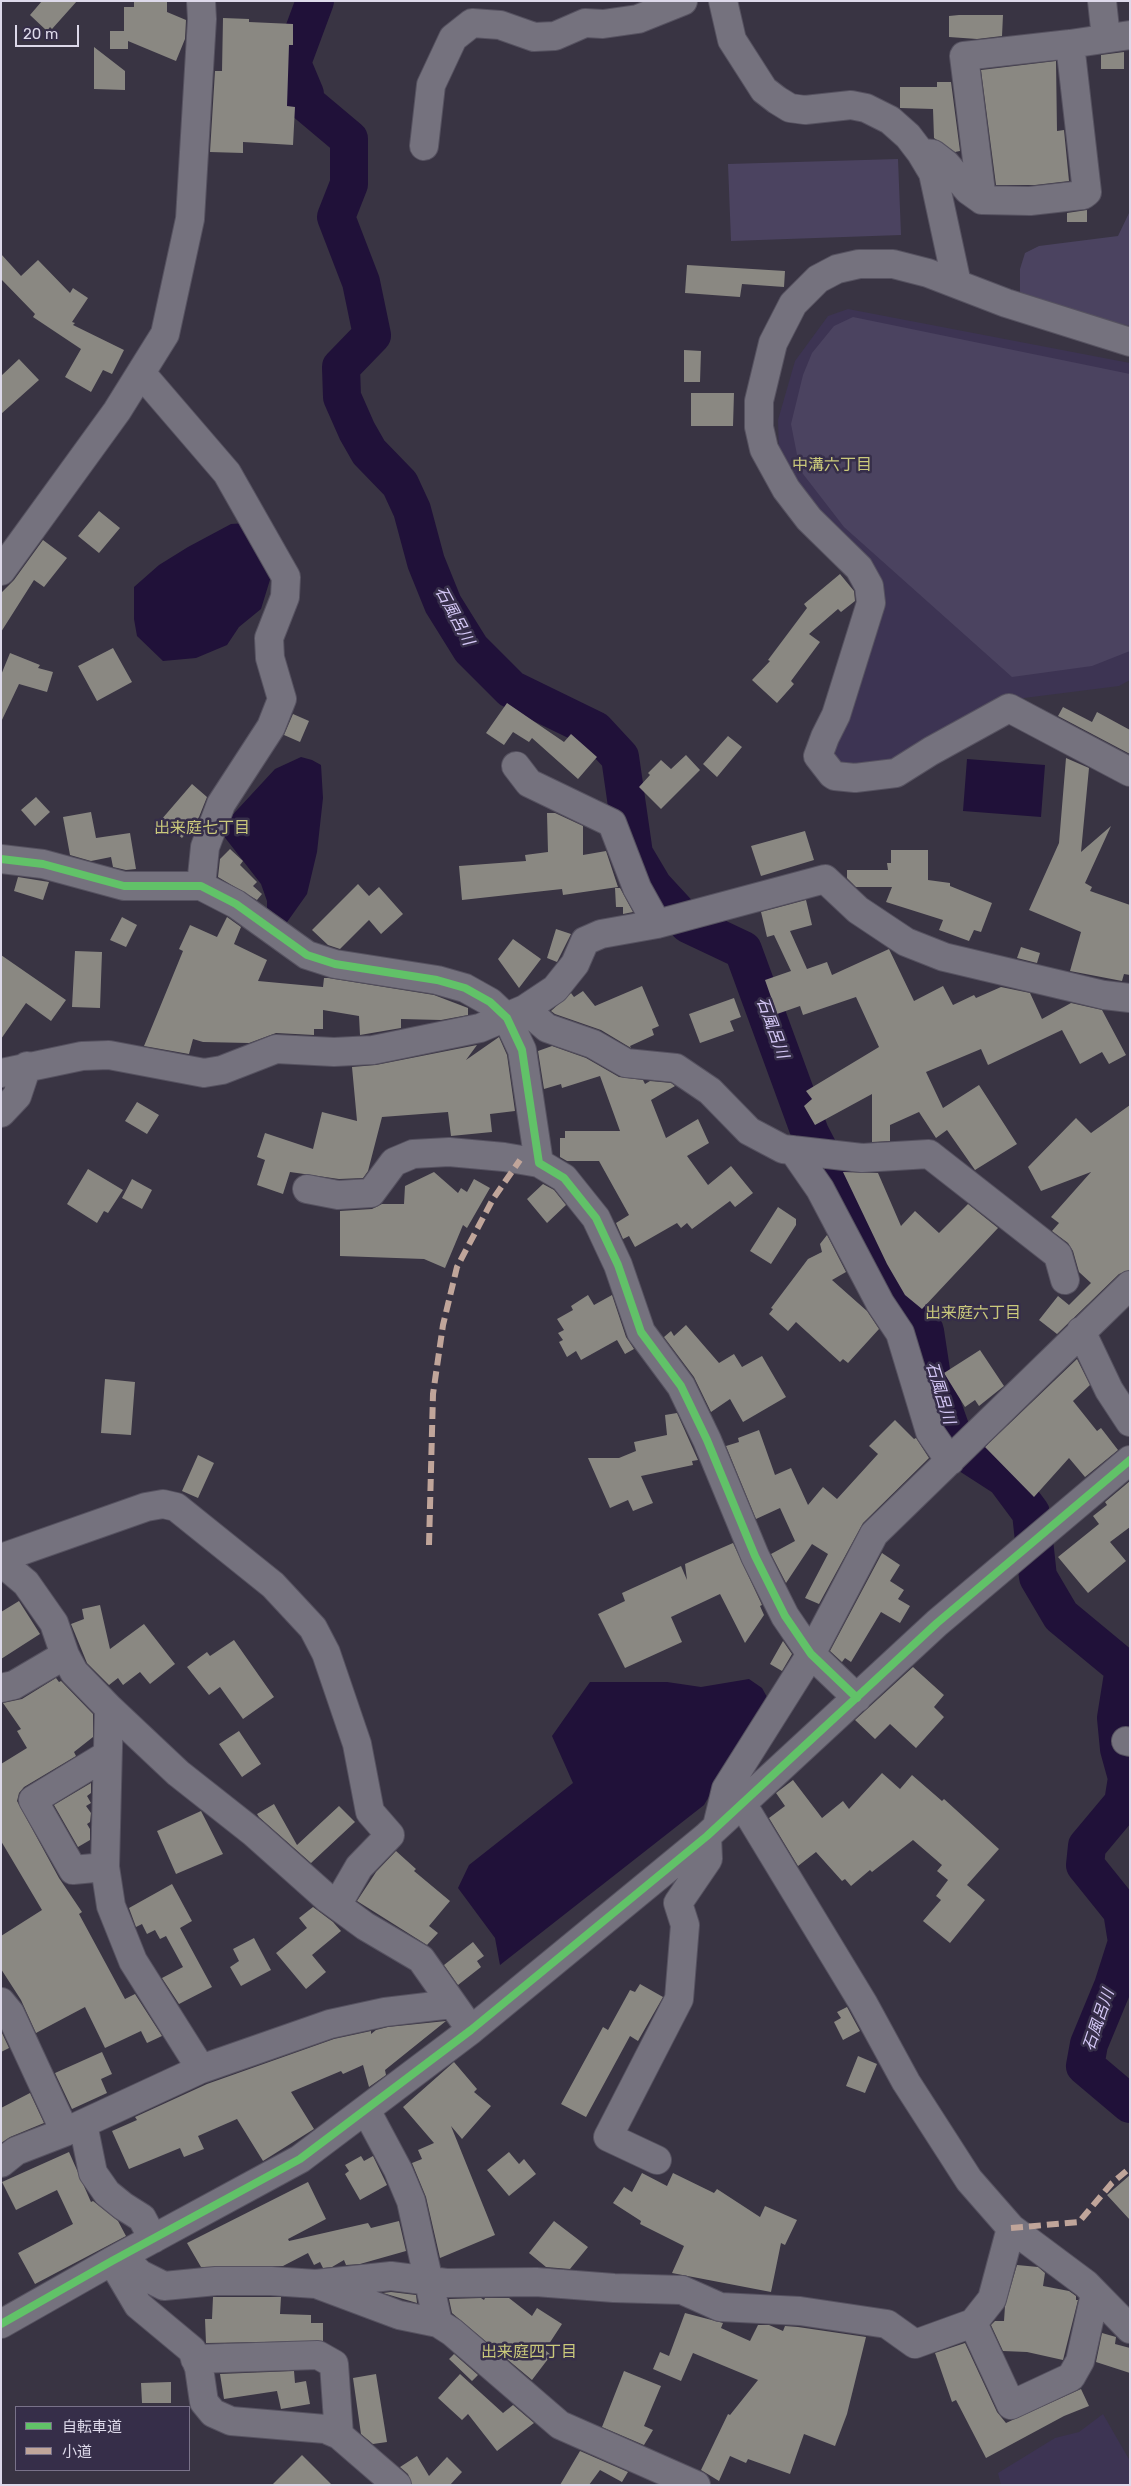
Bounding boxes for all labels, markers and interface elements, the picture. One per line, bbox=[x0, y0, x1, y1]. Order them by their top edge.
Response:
scale bar bbox=[18, 15, 81, 47]
text: 20 m bbox=[23, 25, 58, 43]
district label: 中溝六丁目 bbox=[792, 455, 872, 475]
water label: 石風呂川 bbox=[431, 583, 477, 649]
district label: 出来庭七丁目 bbox=[154, 818, 250, 838]
water label: 石風呂川 bbox=[752, 995, 792, 1061]
district label: 出来庭六丁目 bbox=[925, 1303, 1021, 1323]
water label: 石風呂川 bbox=[921, 1360, 959, 1426]
water label: 石風呂川 bbox=[1080, 1987, 1118, 2053]
district label: 出来庭四丁目 bbox=[481, 2342, 577, 2362]
legend bbox=[15, 2406, 190, 2471]
text: 自転車道 bbox=[62, 2418, 122, 2436]
text: 小道 bbox=[62, 2443, 92, 2461]

